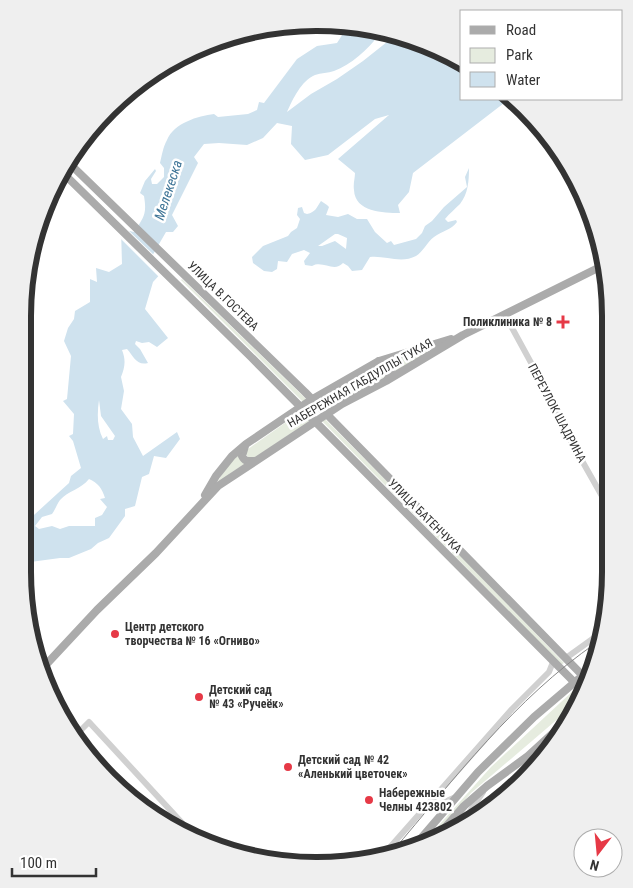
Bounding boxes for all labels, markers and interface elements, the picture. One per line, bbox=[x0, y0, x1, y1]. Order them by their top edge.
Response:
legend bbox=[460, 10, 623, 100]
text: Road bbox=[506, 21, 536, 39]
text: Park bbox=[506, 46, 533, 64]
text: Water bbox=[506, 71, 541, 89]
water label: Мелекеска bbox=[151, 158, 185, 222]
street label: УЛИЦА В.ГОСТЕВА bbox=[185, 259, 261, 333]
place label: Поликлиника № 8 bbox=[463, 315, 552, 329]
marker: Поликлиника № 8 bbox=[556, 315, 570, 329]
street label: НАБЕРЕЖНАЯ ГАБДУЛЛЫ ТУКАЯ bbox=[285, 336, 435, 430]
street label: ПЕРЕУЛОК ШАДРИНА bbox=[525, 361, 589, 465]
street label: УЛИЦА БАТЕНЧУКА bbox=[385, 476, 465, 556]
place label: Центр детского творчества № 16 «Огниво» bbox=[125, 620, 260, 648]
marker: Центр детского творчества № 16 «Огниво» bbox=[109, 628, 121, 640]
place label: Детский сад № 43 «Ручеёк» bbox=[209, 683, 284, 711]
marker: Детский сад № 43 «Ручеёк» bbox=[193, 691, 205, 703]
place label: Детский сад № 42 «Аленький цветочек» bbox=[298, 753, 408, 781]
marker: Детский сад № 42 «Аленький цветочек» bbox=[282, 761, 294, 773]
place label: Набережные Челны 423802 bbox=[379, 786, 452, 814]
marker: Набережные Челны 423802 bbox=[363, 794, 375, 806]
north arrow bbox=[573, 828, 623, 878]
scale bar bbox=[12, 846, 96, 878]
text: 100 m bbox=[20, 854, 57, 872]
text: N bbox=[588, 857, 601, 874]

